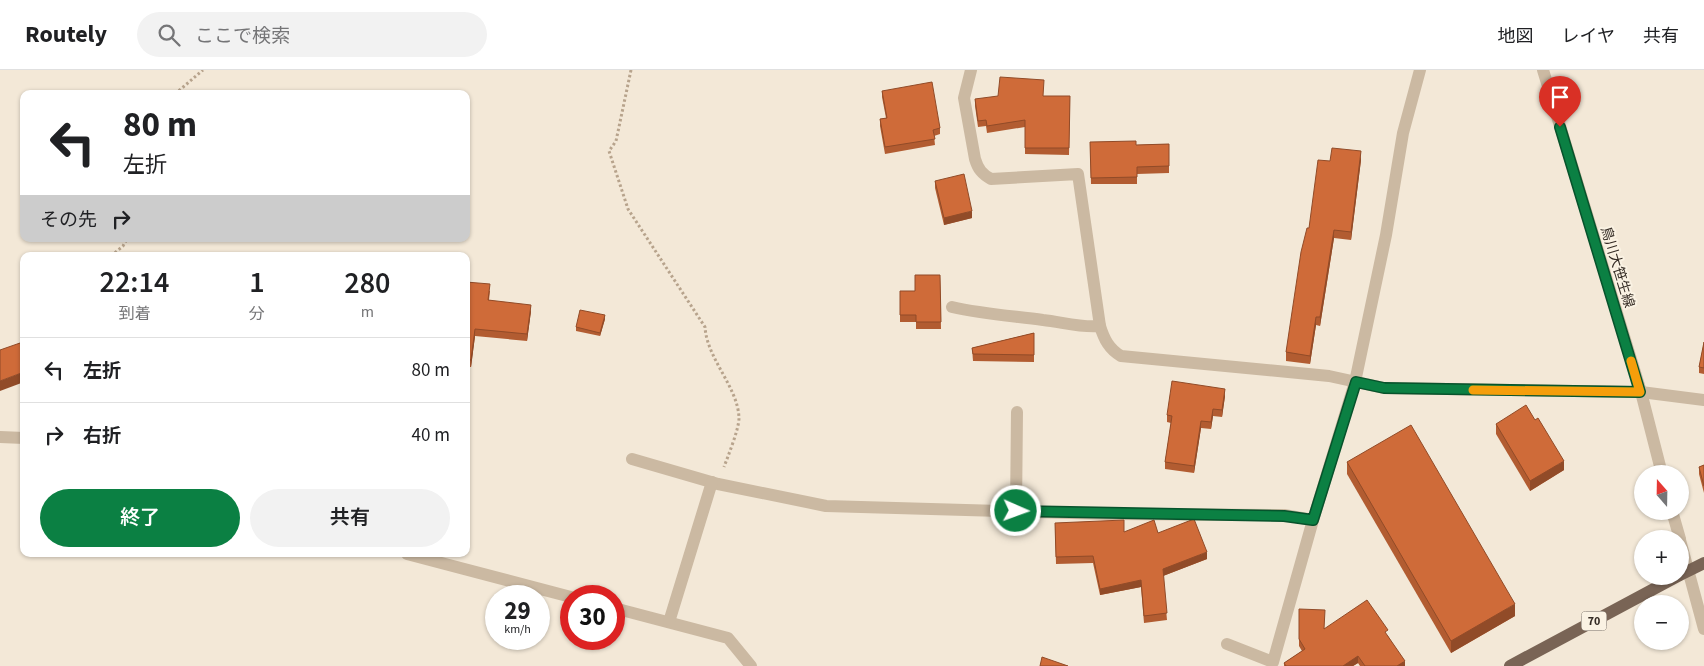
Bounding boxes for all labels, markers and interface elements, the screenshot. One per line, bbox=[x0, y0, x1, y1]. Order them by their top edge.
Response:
search box bbox=[137, 12, 487, 57]
text: Routely bbox=[25, 17, 107, 52]
icon: search bbox=[155, 21, 183, 49]
text: ここで検索 bbox=[195, 23, 290, 50]
text: 地図 bbox=[1498, 24, 1534, 49]
text: レイヤ bbox=[1562, 24, 1615, 49]
text: 共有 bbox=[1643, 24, 1679, 49]
pin bbox=[1539, 76, 1581, 127]
icon: arrive bbox=[1546, 83, 1574, 111]
text: 80 m bbox=[123, 100, 197, 150]
icon: left bbox=[40, 110, 105, 175]
text: 左折 bbox=[123, 149, 167, 181]
icon: right bbox=[107, 205, 135, 233]
text: その先 bbox=[40, 207, 97, 234]
street label: 鳥川大笹生線 bbox=[1595, 224, 1639, 310]
text: 22:14 bbox=[100, 261, 169, 304]
text: 1 bbox=[249, 261, 265, 304]
text: 280 bbox=[344, 262, 391, 305]
text: m bbox=[361, 301, 374, 323]
text: 到着 bbox=[118, 303, 150, 325]
text: 分 bbox=[249, 303, 265, 325]
icon: left bbox=[40, 356, 68, 384]
text: 80 m bbox=[412, 357, 450, 384]
text: 左折 bbox=[83, 358, 121, 385]
icon: right bbox=[40, 421, 68, 449]
text: 40 m bbox=[412, 422, 450, 449]
text: 右折 bbox=[83, 423, 121, 450]
north arrow bbox=[1634, 465, 1689, 520]
map controls bbox=[1634, 465, 1689, 650]
position arrow bbox=[989, 484, 1041, 536]
button: 終了 bbox=[40, 489, 240, 547]
button: 共有 bbox=[250, 489, 450, 547]
button: + bbox=[1634, 530, 1689, 585]
speed limit sign: 30 bbox=[560, 585, 625, 650]
text: 29 bbox=[504, 593, 531, 629]
button: − bbox=[1634, 595, 1689, 650]
road number: 70 bbox=[1582, 612, 1606, 630]
text: km/h bbox=[504, 621, 531, 638]

